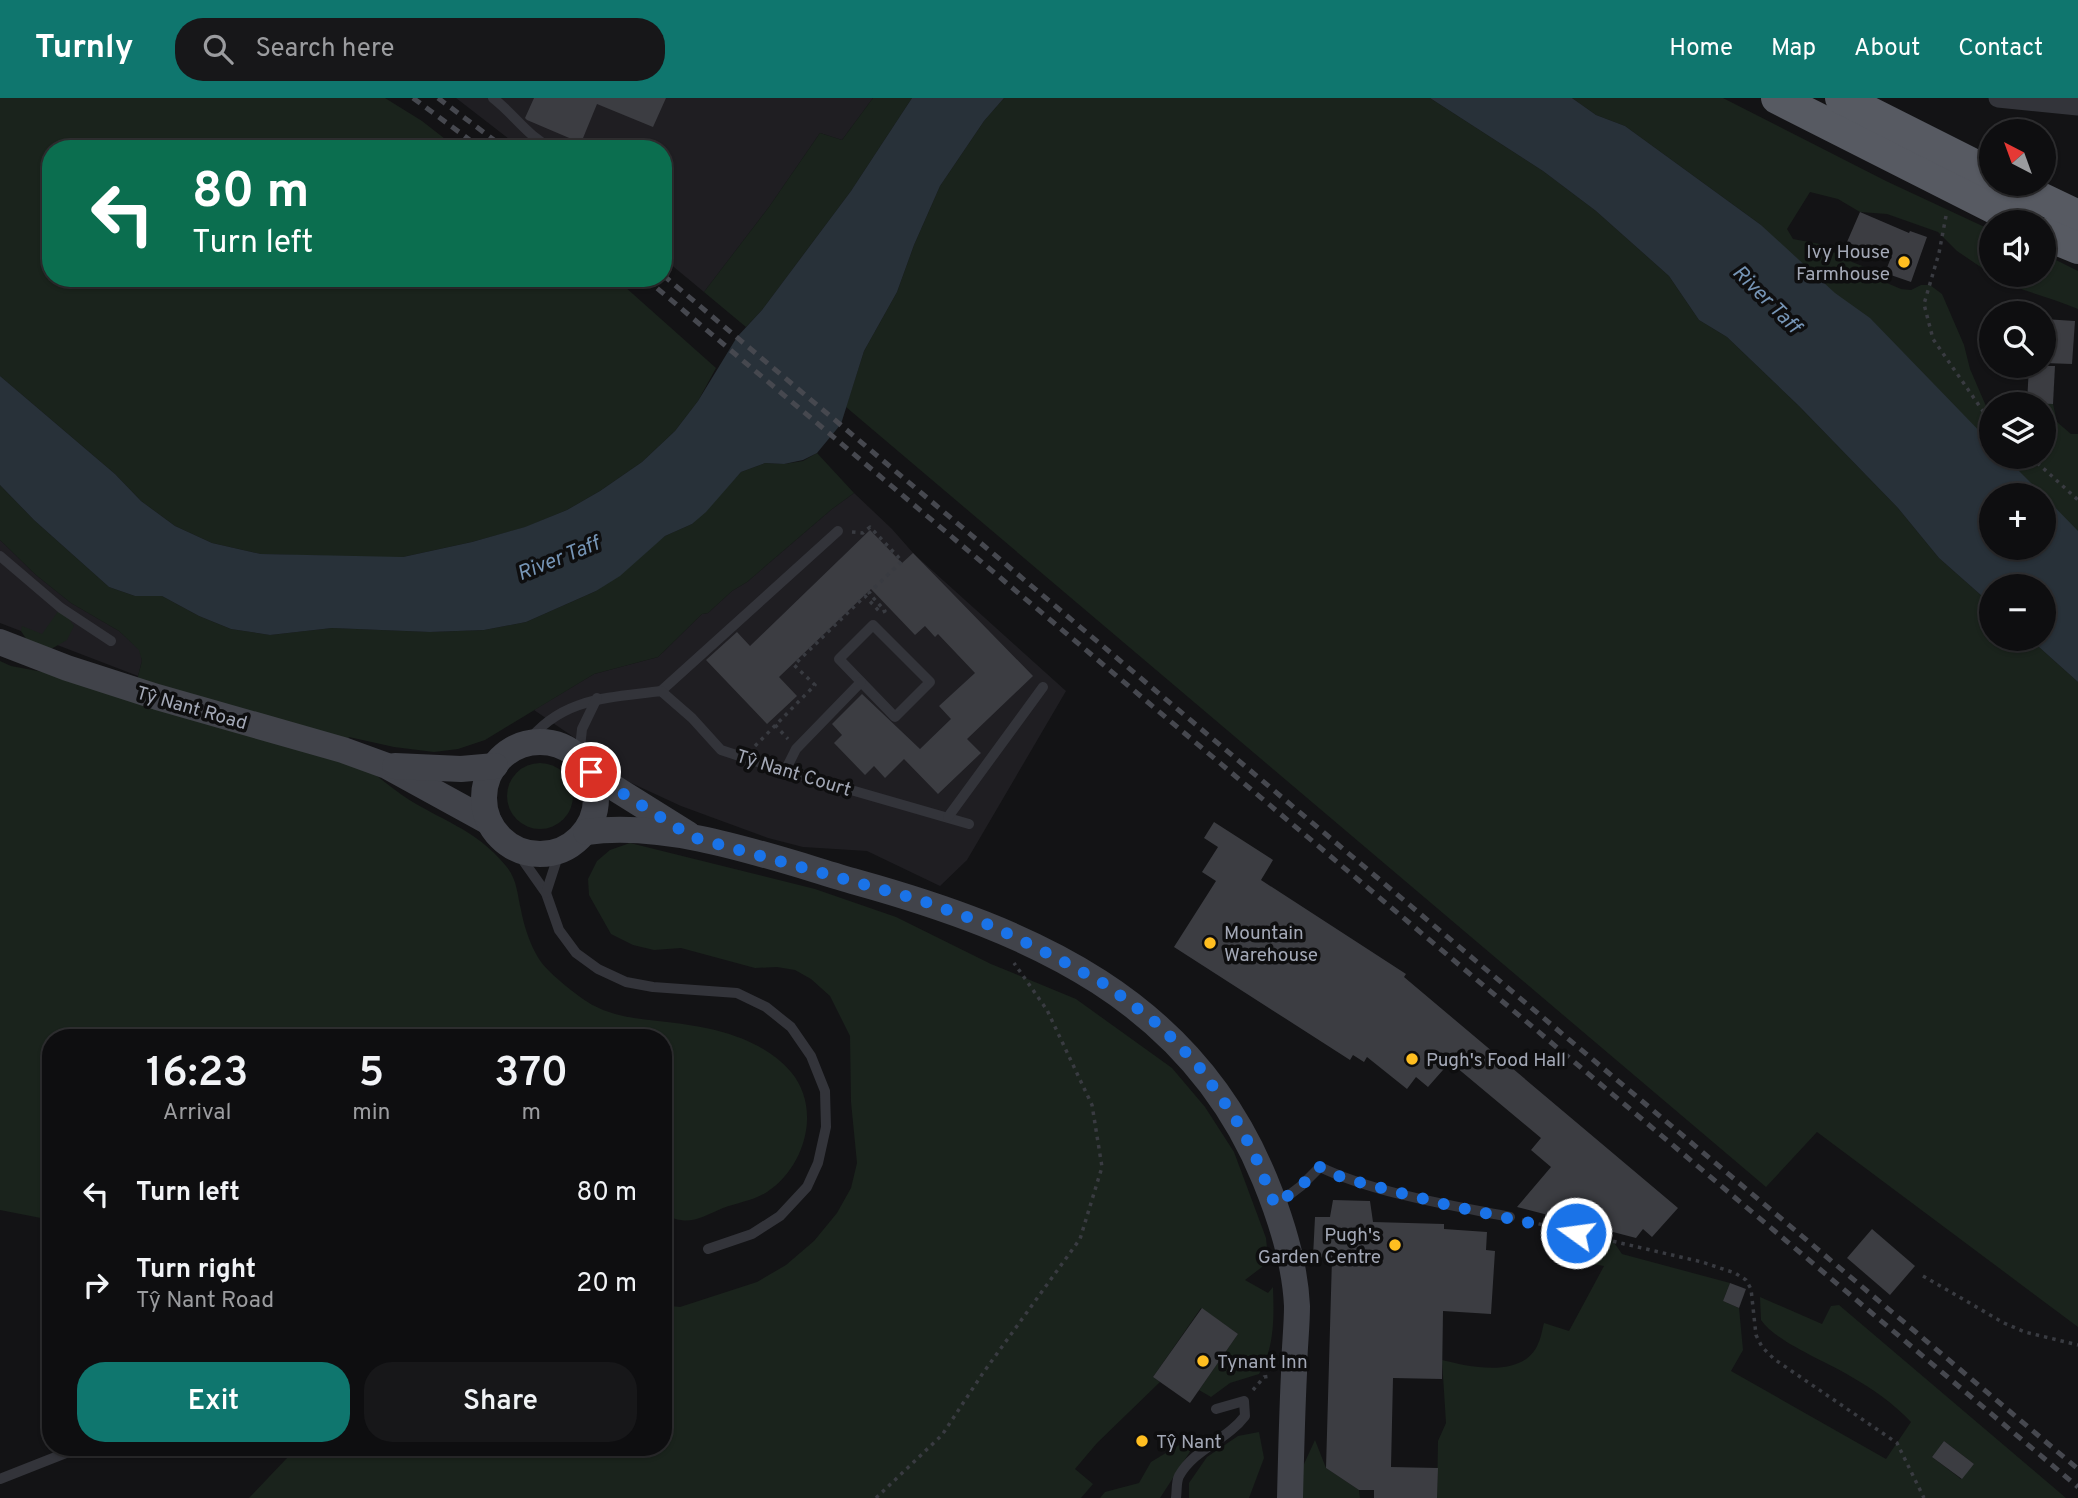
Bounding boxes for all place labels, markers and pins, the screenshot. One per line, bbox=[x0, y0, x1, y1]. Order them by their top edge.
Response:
place label: Ivy House Farmhouse bbox=[1796, 241, 1890, 287]
marker: Ivy House Farmhouse bbox=[1896, 254, 1912, 270]
pin bbox=[561, 742, 621, 802]
place label: Mountain Warehouse bbox=[1224, 922, 1318, 968]
marker: Mountain Warehouse bbox=[1202, 935, 1218, 951]
place label: Pugh's Food Hall bbox=[1426, 1049, 1566, 1073]
marker: Pugh's Food Hall bbox=[1404, 1051, 1420, 1067]
place label: Pugh's Garden Centre bbox=[1258, 1224, 1381, 1270]
marker: Pugh's Garden Centre bbox=[1387, 1237, 1403, 1253]
place label: Tynant Inn bbox=[1217, 1351, 1308, 1375]
marker: Tynant Inn bbox=[1195, 1353, 1211, 1369]
place label: Tŷ Nant bbox=[1156, 1431, 1222, 1455]
marker: Tŷ Nant bbox=[1134, 1433, 1150, 1449]

